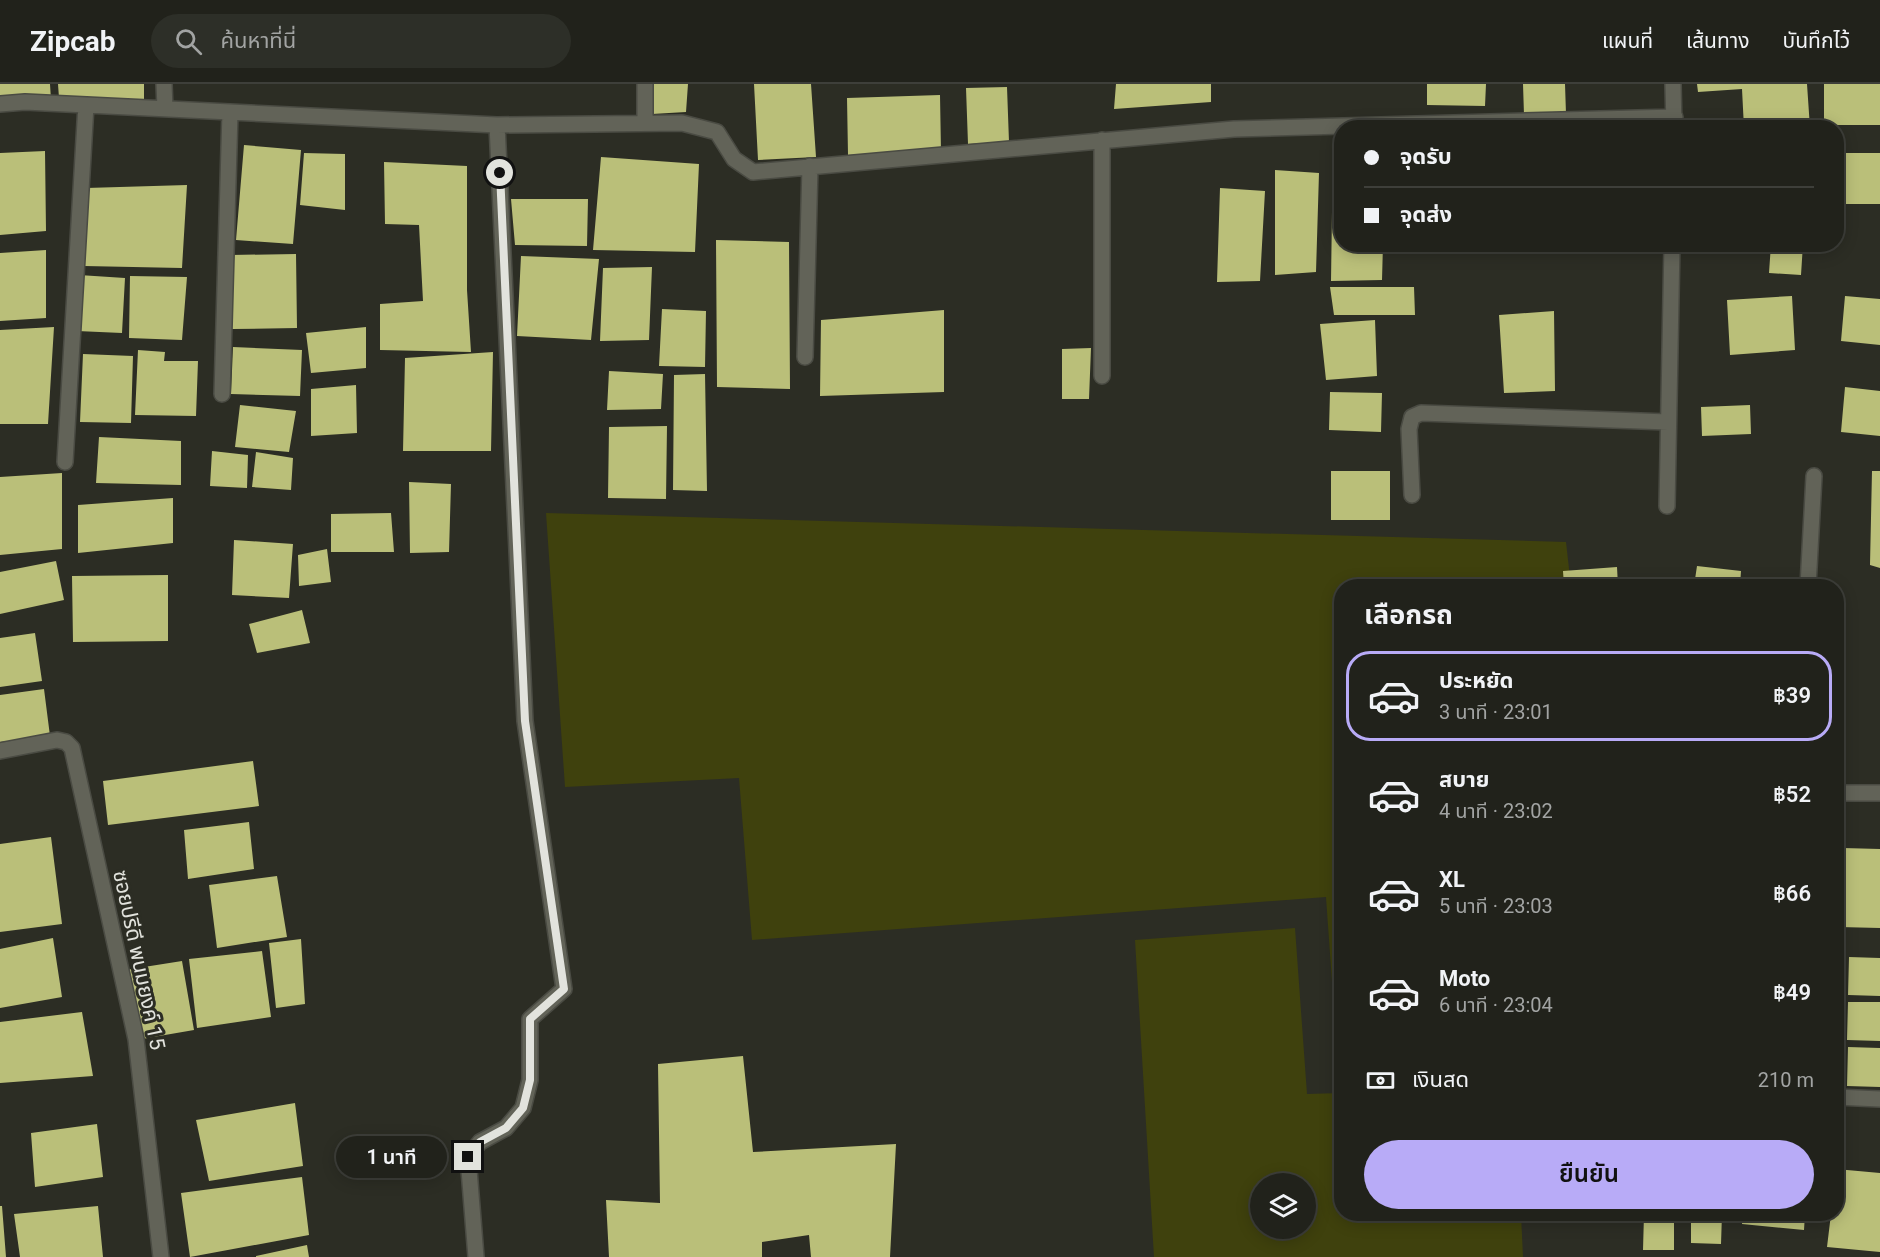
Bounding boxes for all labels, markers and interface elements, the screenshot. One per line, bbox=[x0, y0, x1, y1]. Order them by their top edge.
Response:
search box bbox=[151, 14, 571, 68]
text: Zipcab bbox=[30, 25, 115, 58]
icon: search bbox=[172, 25, 205, 58]
text: ค้นหาที่นี่ bbox=[220, 28, 296, 53]
text: แผนที่ bbox=[1602, 29, 1653, 53]
text: เส้นทาง bbox=[1686, 29, 1750, 53]
text: บันทึกไว้ bbox=[1783, 29, 1850, 53]
text: จุดรับ bbox=[1400, 144, 1452, 169]
route start bbox=[486, 159, 513, 186]
text: จุดส่ง bbox=[1400, 202, 1452, 227]
text: เลือกรถ bbox=[1364, 599, 1453, 631]
text: ประหยัด bbox=[1439, 668, 1514, 693]
icon: car bbox=[1367, 669, 1421, 723]
text: ฿39 bbox=[1773, 683, 1811, 708]
text: 3 นาที · 23:01 bbox=[1439, 700, 1553, 724]
text: สบาย bbox=[1439, 767, 1489, 792]
icon: car bbox=[1367, 768, 1421, 822]
text: ฿52 bbox=[1773, 782, 1811, 807]
text: 4 นาที · 23:02 bbox=[1439, 799, 1553, 823]
icon: car bbox=[1367, 867, 1421, 921]
text: XL bbox=[1439, 867, 1465, 892]
street label: ซอยปรีดี พนมยงค์ 15 bbox=[108, 868, 170, 1052]
text: ฿66 bbox=[1773, 881, 1811, 906]
text: 5 นาที · 23:03 bbox=[1439, 894, 1553, 918]
icon: car bbox=[1367, 966, 1421, 1020]
text: Moto bbox=[1439, 966, 1490, 991]
text: ฿49 bbox=[1773, 980, 1811, 1005]
text: 6 นาที · 23:04 bbox=[1439, 993, 1553, 1017]
icon: cash bbox=[1364, 1064, 1397, 1097]
text: เงินสด bbox=[1412, 1067, 1469, 1092]
text: 210 m bbox=[1758, 1068, 1814, 1092]
callout: 1 นาที bbox=[336, 1136, 447, 1178]
button: ยืนยัน bbox=[1364, 1140, 1814, 1209]
route end bbox=[454, 1143, 481, 1170]
text: 1 นาที bbox=[366, 1145, 417, 1169]
map controls bbox=[1250, 1173, 1316, 1239]
button: layers bbox=[1250, 1173, 1316, 1239]

